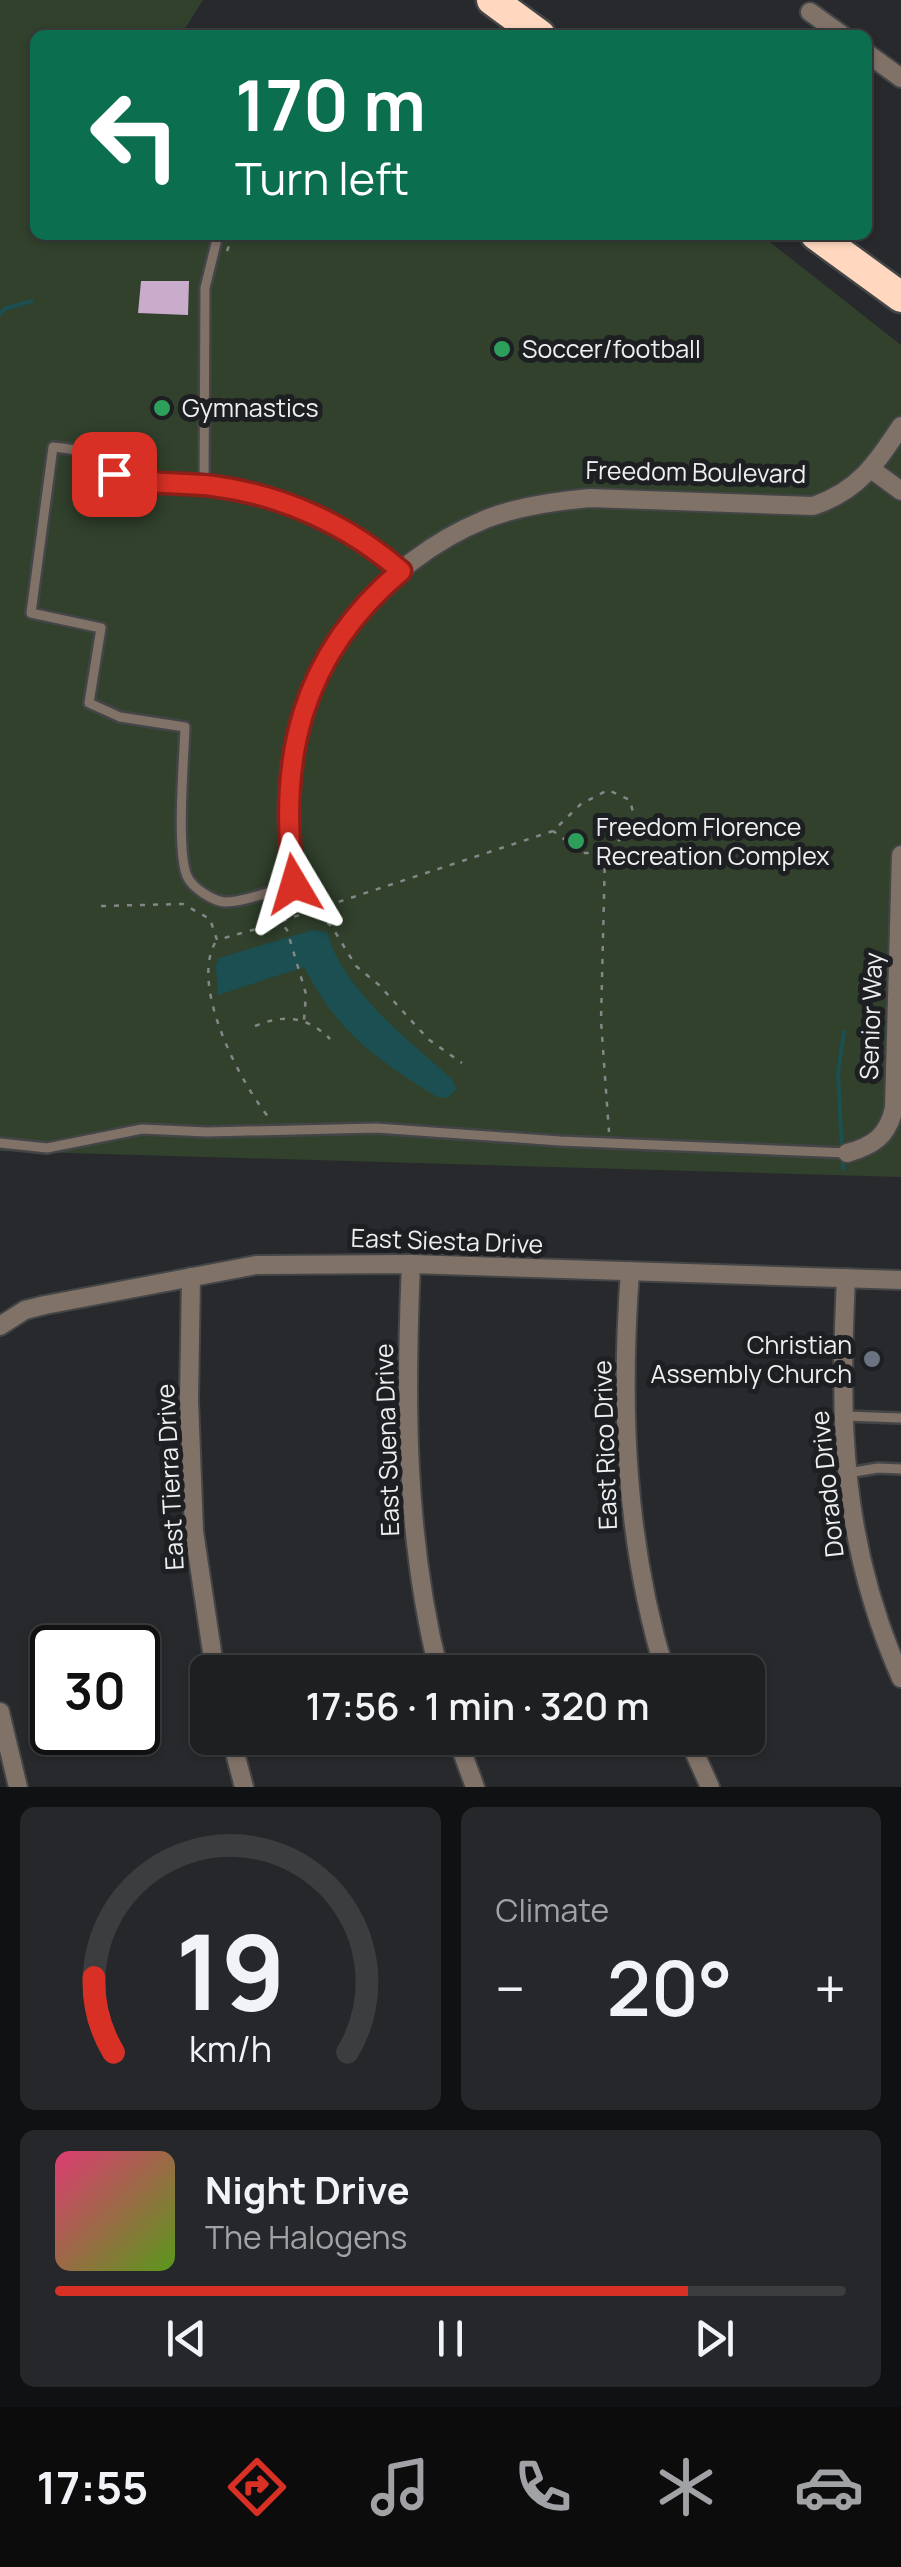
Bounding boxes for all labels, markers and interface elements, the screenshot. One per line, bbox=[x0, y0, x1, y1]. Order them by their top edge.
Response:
text: 170 m bbox=[235, 56, 426, 152]
icon: left bbox=[70, 70, 200, 200]
text: Turn left bbox=[235, 147, 409, 209]
place label: Soccer/football bbox=[522, 331, 701, 366]
marker: Soccer/football bbox=[491, 338, 513, 360]
place label: Gymnastics bbox=[182, 390, 319, 425]
marker: Gymnastics bbox=[151, 397, 173, 419]
pin bbox=[72, 432, 157, 517]
icon: arrive bbox=[87, 447, 142, 502]
street label: Freedom Boulevard bbox=[585, 452, 807, 491]
place label: Freedom Florence Recreation Complex bbox=[596, 809, 830, 873]
marker: Freedom Florence Recreation Complex bbox=[565, 830, 587, 852]
position arrow bbox=[242, 832, 346, 936]
street label: Senior Way bbox=[851, 952, 890, 1080]
street label: East Siesta Drive bbox=[350, 1220, 544, 1261]
place label: Christian Assembly Church bbox=[651, 1327, 852, 1391]
street label: East Suena Drive bbox=[366, 1343, 407, 1537]
marker: Christian Assembly Church bbox=[861, 1348, 883, 1370]
street label: East Rico Drive bbox=[584, 1360, 625, 1530]
street label: East Tierra Drive bbox=[147, 1383, 192, 1571]
street label: Dorado Drive bbox=[801, 1409, 852, 1559]
speed limit sign: 30 bbox=[30, 1625, 160, 1755]
text: 17:56 · 1 min · 320 m bbox=[306, 1679, 649, 1731]
text: Climate bbox=[496, 1888, 609, 1932]
text: 19 bbox=[175, 1899, 285, 2041]
text: 20° bbox=[607, 1936, 733, 2039]
text: − bbox=[496, 1950, 525, 2026]
text: + bbox=[814, 1950, 846, 2026]
text: km/h bbox=[189, 2024, 272, 2073]
text: Night Drive bbox=[205, 2163, 410, 2215]
text: The Halogens bbox=[205, 2215, 407, 2259]
icon: previous bbox=[159, 2311, 214, 2366]
icon: pause bbox=[423, 2311, 478, 2366]
icon: next bbox=[687, 2311, 742, 2366]
icon: directions bbox=[222, 2452, 292, 2522]
icon: music bbox=[365, 2452, 435, 2522]
icon: phone bbox=[508, 2452, 578, 2522]
icon: climate bbox=[651, 2452, 721, 2522]
icon: car bbox=[794, 2452, 864, 2522]
text: 17:55 bbox=[37, 2456, 148, 2518]

